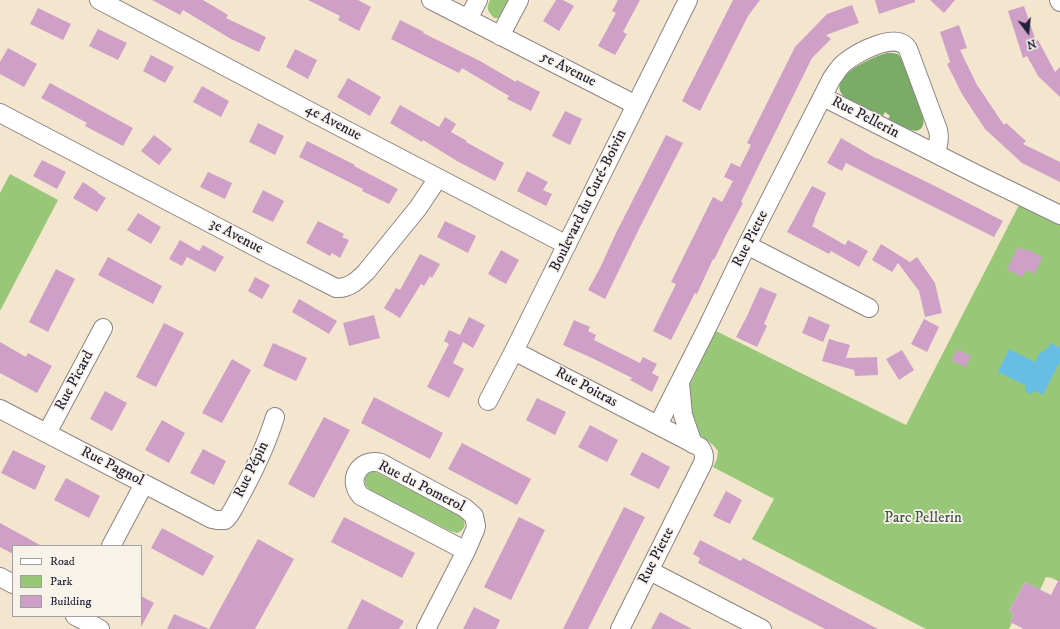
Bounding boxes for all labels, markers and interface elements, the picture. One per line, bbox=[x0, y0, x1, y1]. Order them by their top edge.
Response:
north arrow bbox=[1008, 12, 1048, 52]
text: N bbox=[1025, 36, 1038, 52]
street label: 5e Avenue bbox=[537, 48, 599, 92]
street label: Rue Pellerin bbox=[828, 93, 902, 143]
street label: 4e Avenue bbox=[302, 101, 364, 145]
street label: Boulevard du Curé-Boivin bbox=[547, 127, 631, 275]
street label: Rue Piette bbox=[729, 208, 773, 270]
street label: 3e Avenue bbox=[206, 215, 266, 259]
street label: Rue Picard bbox=[52, 348, 98, 414]
street label: Rue Poitras bbox=[552, 364, 620, 412]
street label: Rue Pépin bbox=[231, 439, 273, 501]
street label: Rue Pagnol bbox=[77, 443, 147, 491]
street label: Rue du Pomerol bbox=[375, 457, 467, 517]
park label: Parc Pellerin bbox=[884, 510, 962, 528]
street label: Rue Piette bbox=[635, 525, 679, 587]
legend bbox=[12, 545, 142, 617]
text: Road bbox=[50, 554, 75, 569]
text: Park bbox=[50, 574, 72, 589]
text: Building bbox=[50, 594, 91, 609]

